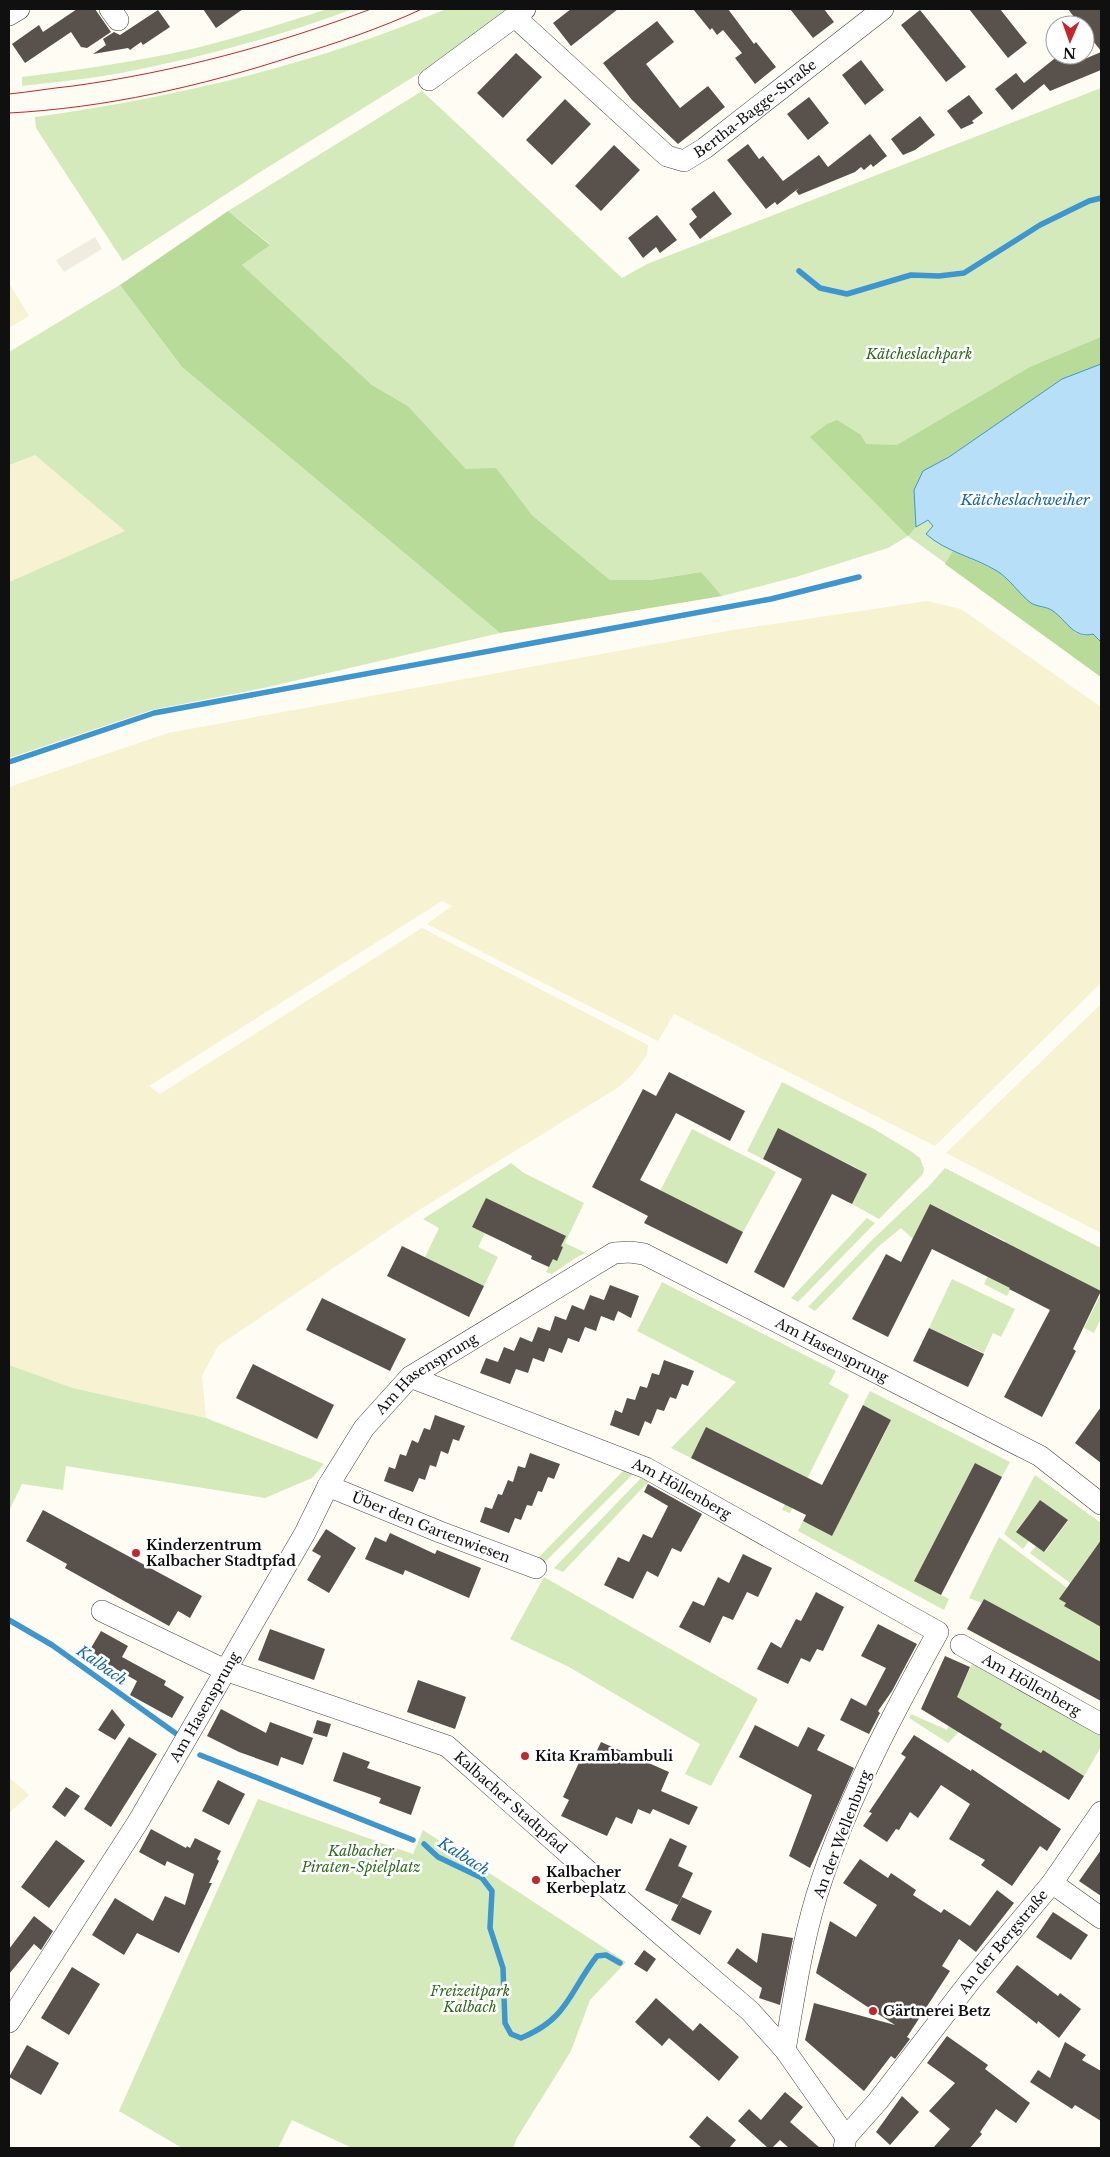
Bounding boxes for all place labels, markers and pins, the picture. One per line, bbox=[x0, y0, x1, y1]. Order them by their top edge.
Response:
place label: Kinderzentrum Kalbacher Stadtpfad bbox=[146, 1536, 296, 1570]
marker: Kinderzentrum Kalbacher Stadtpfad bbox=[130, 1547, 142, 1559]
place label: Kita Krambambuli bbox=[535, 1747, 673, 1765]
marker: Kita Krambambuli bbox=[519, 1750, 531, 1762]
place label: Kalbacher Kerbeplatz bbox=[546, 1863, 626, 1897]
marker: Kalbacher Kerbeplatz bbox=[530, 1874, 542, 1886]
place label: Gärtnerei Betz bbox=[883, 2002, 991, 2020]
marker: Gärtnerei Betz bbox=[867, 2005, 879, 2017]

